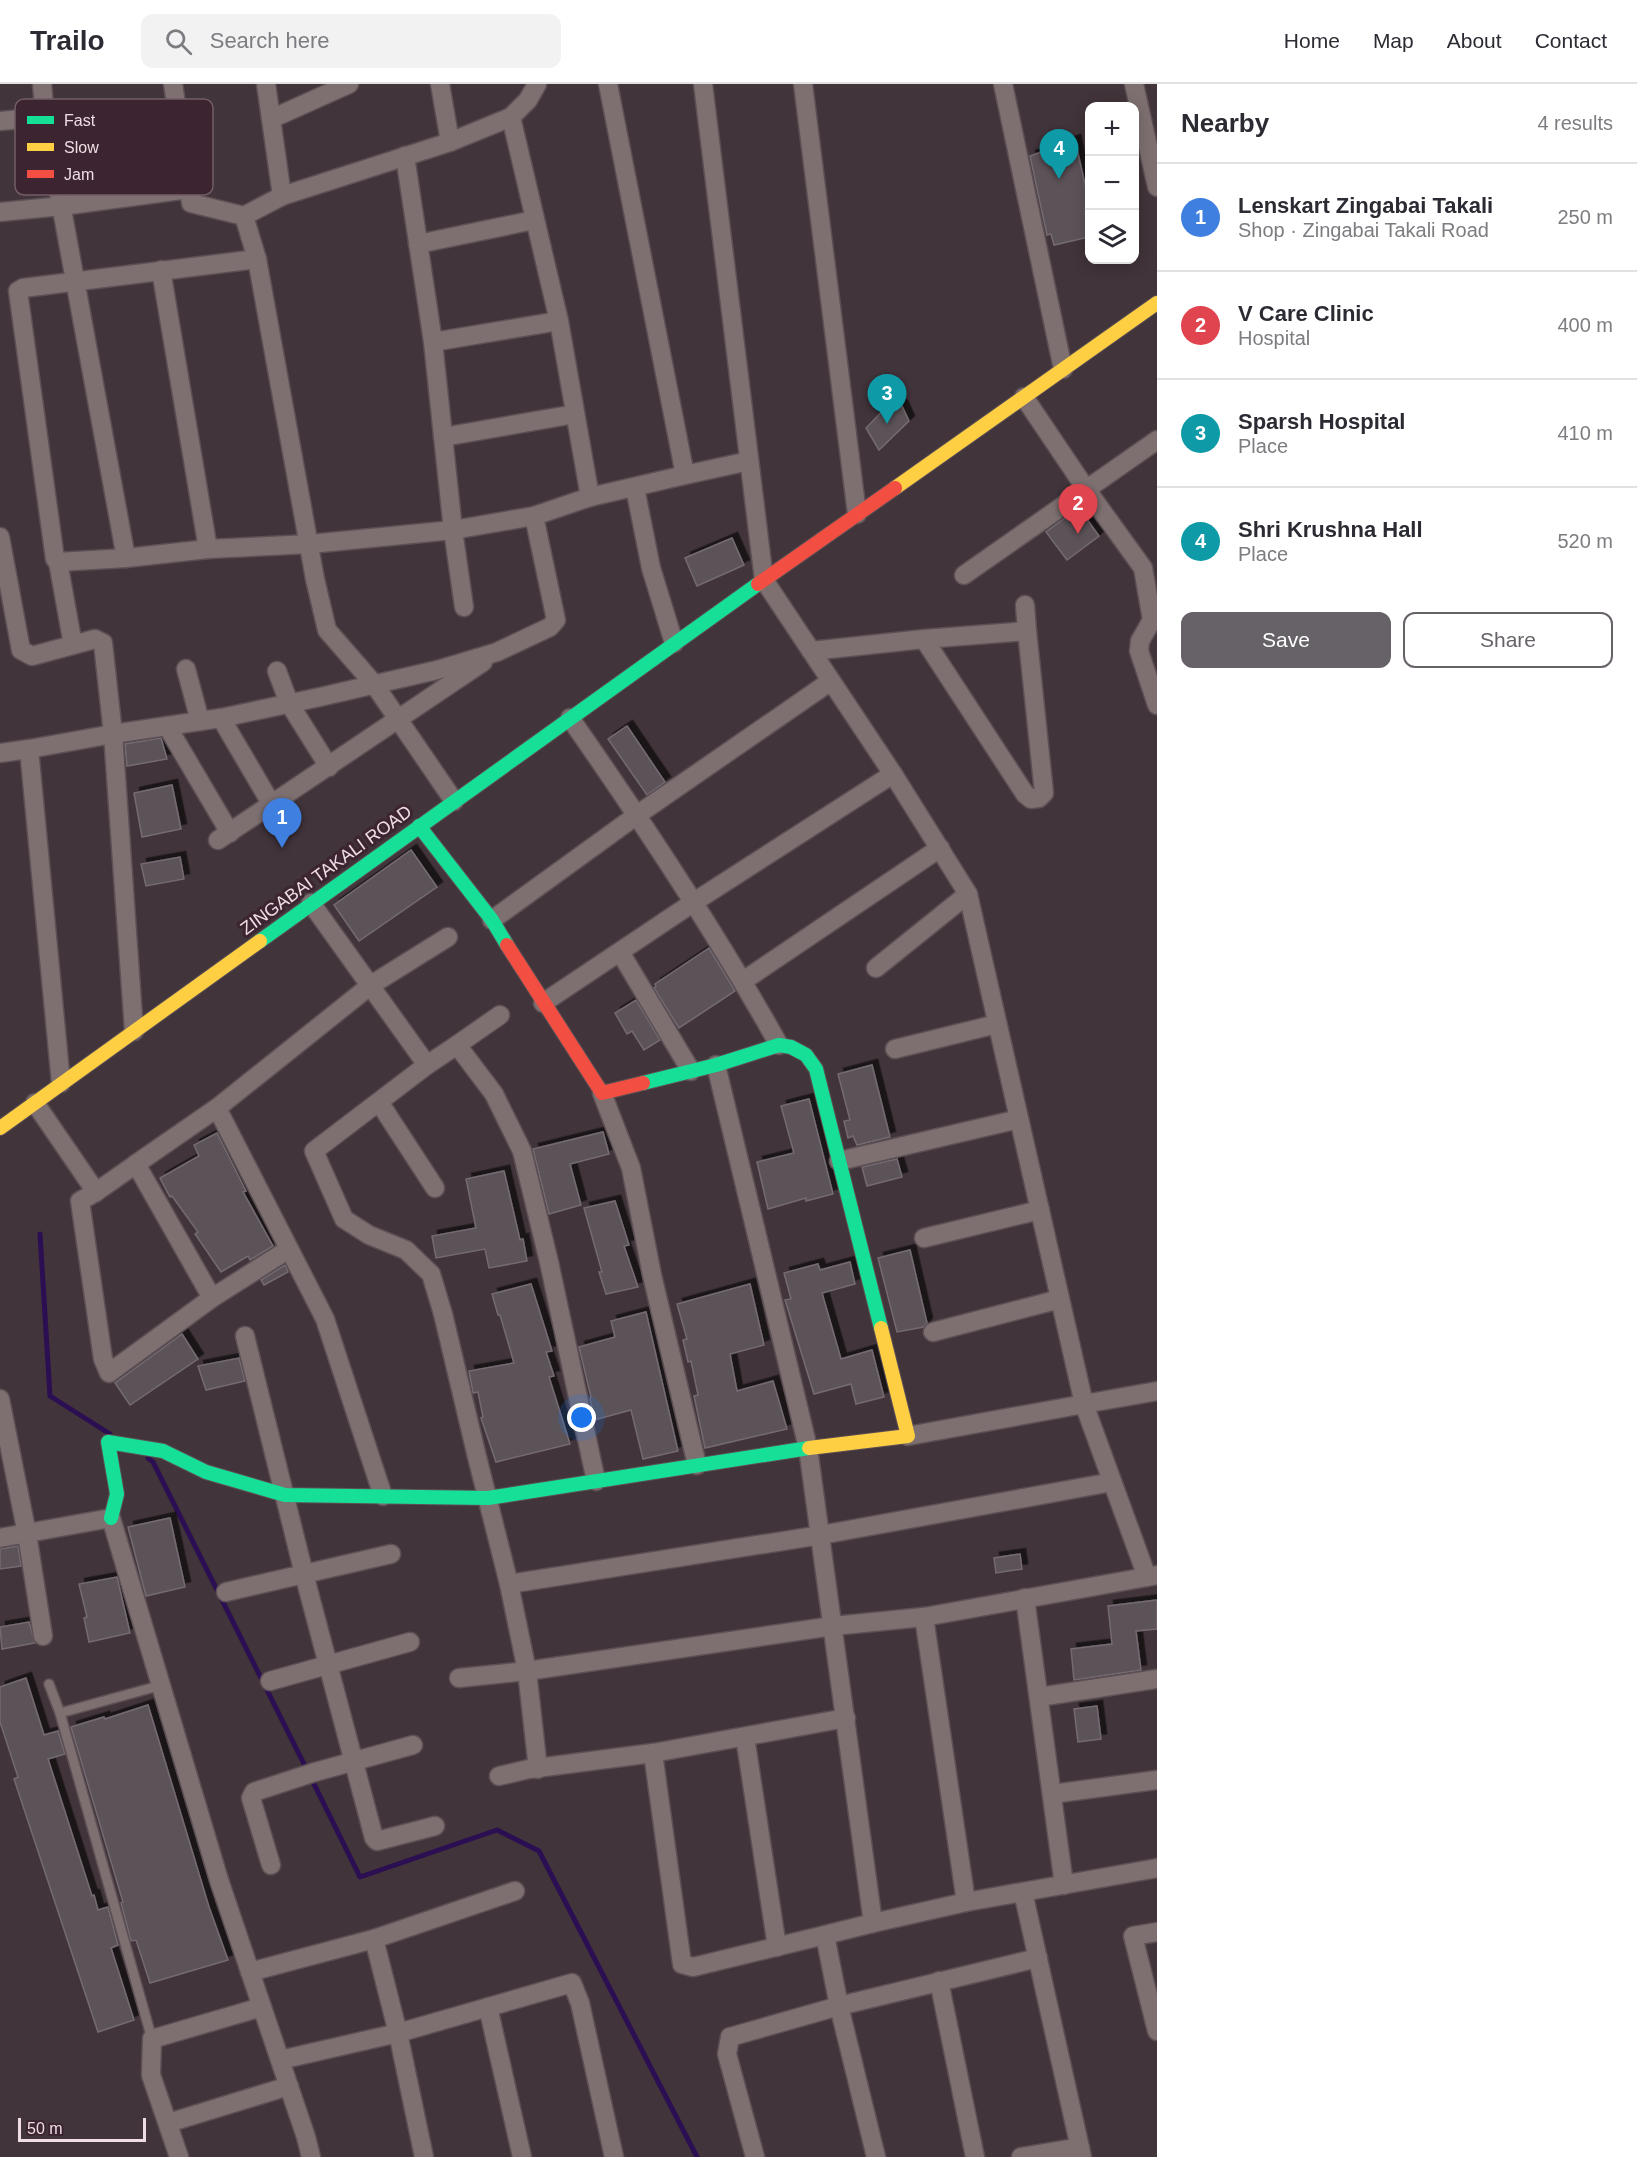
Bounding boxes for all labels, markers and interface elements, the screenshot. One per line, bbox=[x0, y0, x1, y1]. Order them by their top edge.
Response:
search box bbox=[141, 14, 561, 68]
text: Trailo bbox=[30, 25, 105, 56]
icon: search bbox=[162, 25, 195, 58]
text: Search here bbox=[210, 28, 330, 53]
text: Home bbox=[1284, 29, 1340, 52]
text: Map bbox=[1373, 29, 1414, 52]
text: About bbox=[1447, 29, 1502, 52]
text: Contact bbox=[1535, 29, 1607, 52]
legend bbox=[15, 99, 213, 195]
map controls bbox=[1085, 102, 1139, 264]
button: + bbox=[1085, 102, 1139, 156]
text: Nearby bbox=[1181, 108, 1269, 138]
text: Fast bbox=[64, 112, 96, 129]
text: 4 results bbox=[1537, 112, 1613, 134]
pin: 4 bbox=[1040, 130, 1078, 179]
text: Slow bbox=[64, 139, 99, 156]
button: − bbox=[1085, 156, 1139, 210]
text: Jam bbox=[64, 166, 94, 183]
text: Lenskart Zingabai Takali bbox=[1238, 193, 1493, 218]
text: 1 bbox=[1195, 206, 1206, 228]
text: 250 m bbox=[1557, 206, 1613, 228]
button: layers bbox=[1085, 210, 1139, 264]
text: Shop · Zingabai Takali Road bbox=[1238, 219, 1489, 241]
text: V Care Clinic bbox=[1238, 301, 1374, 326]
text: 2 bbox=[1195, 314, 1206, 336]
text: 400 m bbox=[1557, 314, 1613, 336]
text: Hospital bbox=[1238, 327, 1310, 349]
pin: 3 bbox=[868, 374, 906, 424]
text: Sparsh Hospital bbox=[1238, 409, 1405, 434]
text: 3 bbox=[1195, 422, 1206, 444]
text: 410 m bbox=[1557, 422, 1613, 444]
text: Place bbox=[1238, 435, 1288, 457]
pin: 2 bbox=[1058, 484, 1098, 534]
text: Shri Krushna Hall bbox=[1238, 517, 1423, 542]
text: 4 bbox=[1195, 530, 1206, 552]
text: 520 m bbox=[1557, 530, 1613, 552]
text: Place bbox=[1238, 543, 1288, 565]
button: Save bbox=[1181, 612, 1391, 668]
button: Share bbox=[1403, 612, 1613, 668]
pin: 1 bbox=[262, 798, 302, 848]
street label: ZINGABAI TAKALI ROAD bbox=[237, 801, 415, 939]
your location bbox=[567, 1403, 596, 1432]
scale bar bbox=[18, 2115, 146, 2142]
text: 50 m bbox=[27, 2120, 63, 2137]

